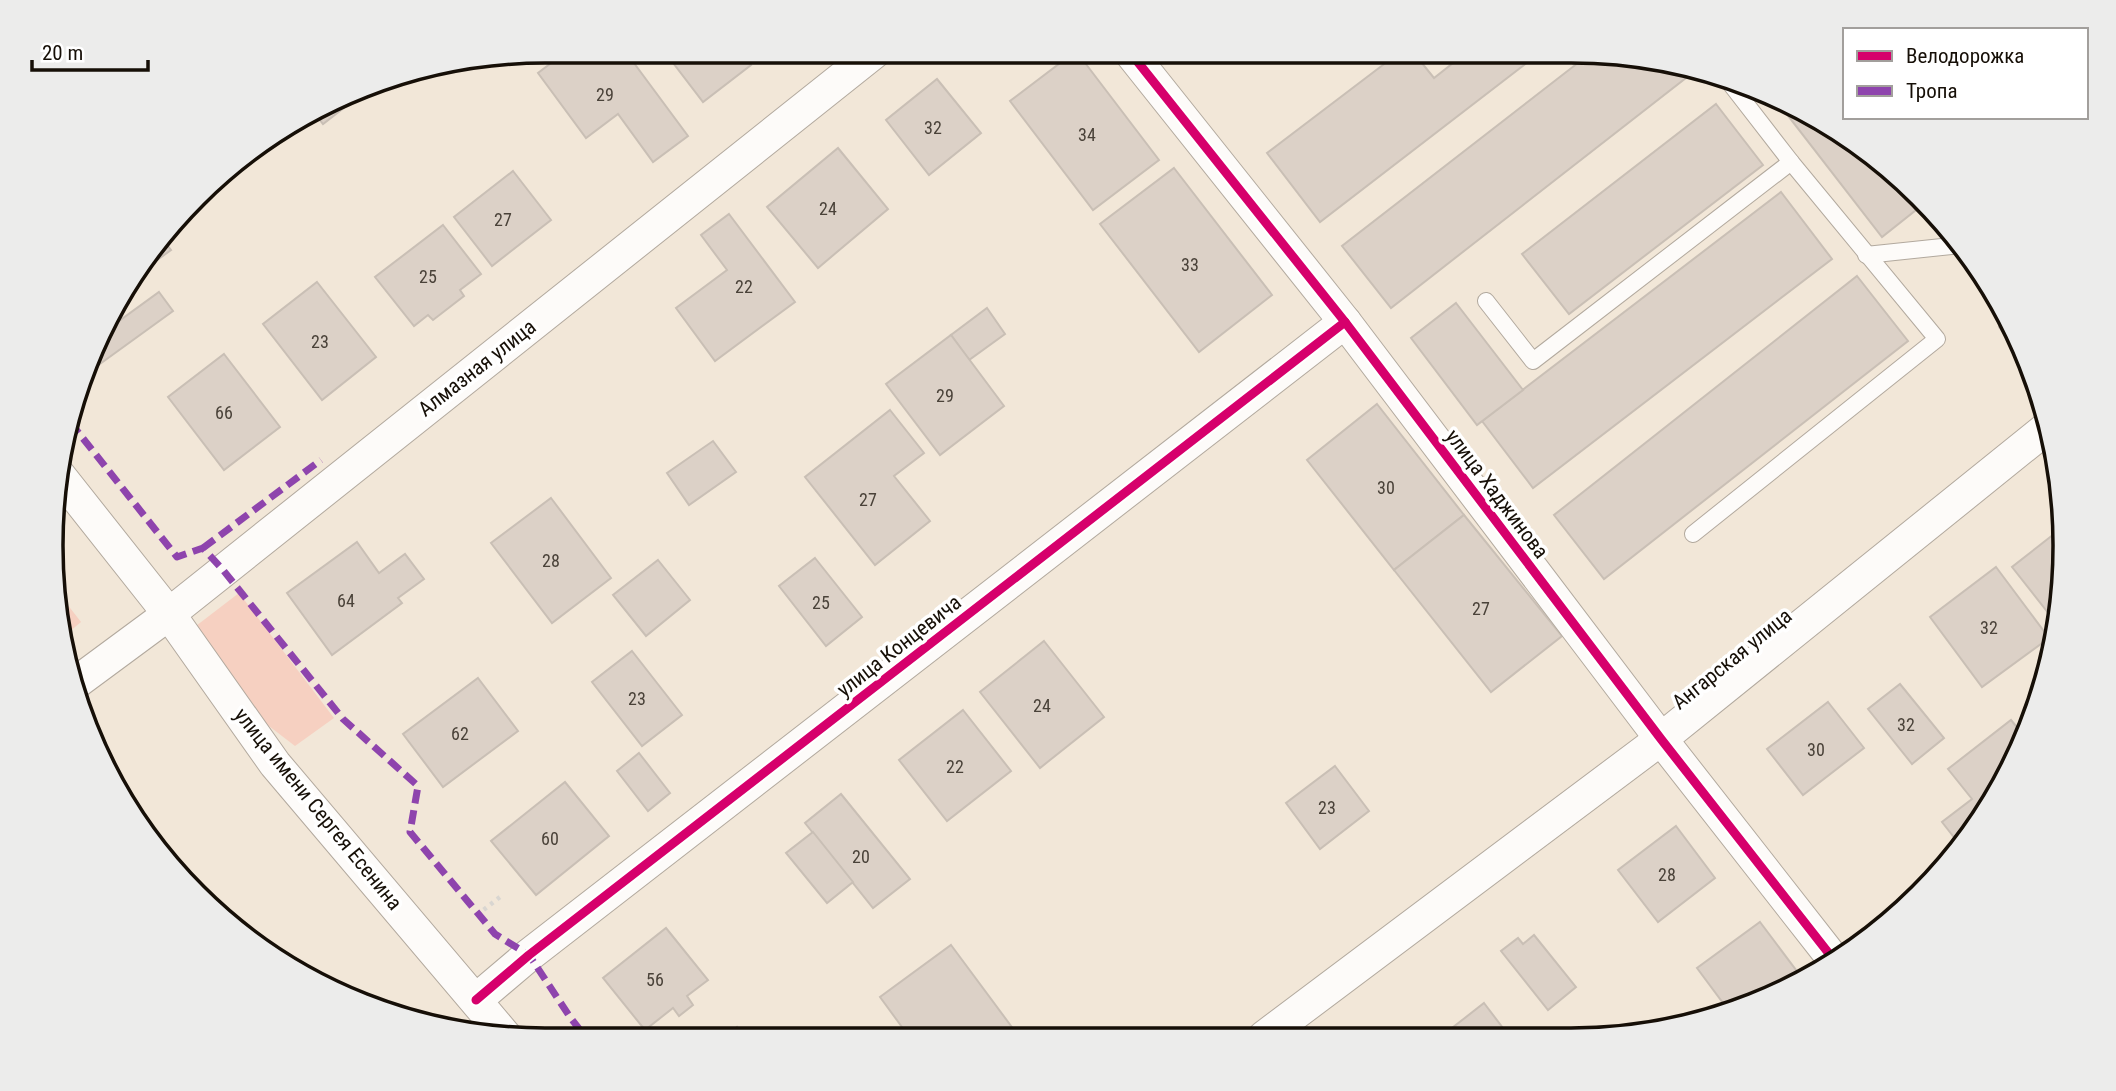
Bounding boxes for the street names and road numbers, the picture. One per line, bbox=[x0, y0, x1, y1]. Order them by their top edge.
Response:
street label: Алмазная улица bbox=[413, 315, 541, 421]
street label: улица Хаджинова bbox=[1441, 425, 1553, 563]
street label: улица Концевича bbox=[832, 590, 966, 702]
street label: Ангарская улица bbox=[1667, 604, 1797, 714]
street label: улица имени Сергея Есенина bbox=[229, 703, 407, 915]

